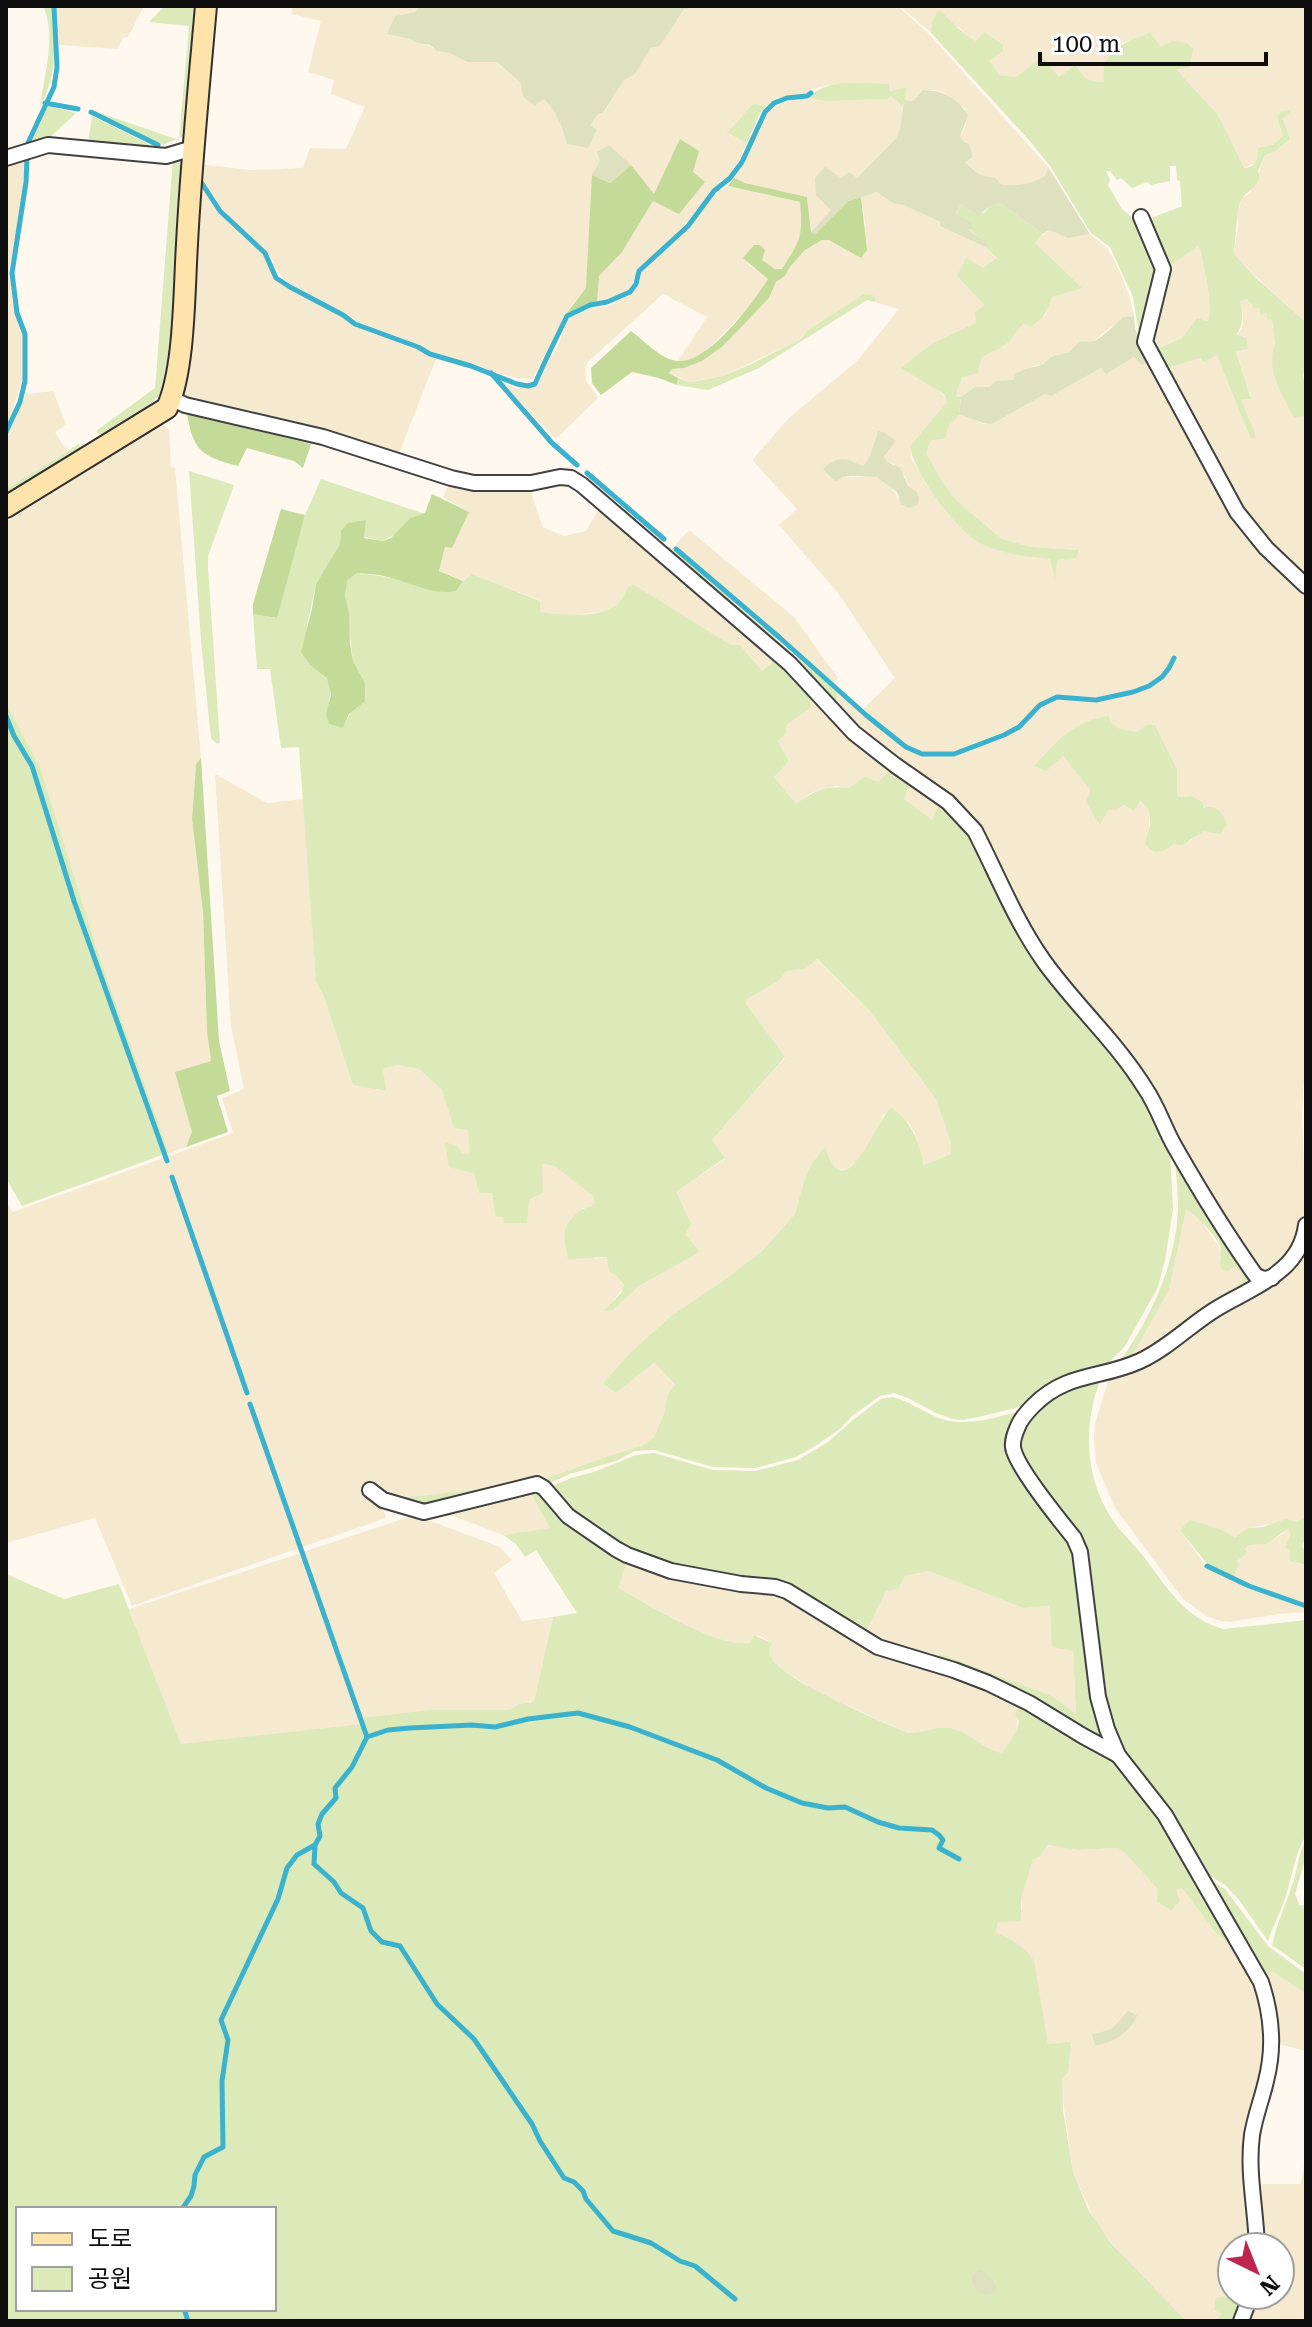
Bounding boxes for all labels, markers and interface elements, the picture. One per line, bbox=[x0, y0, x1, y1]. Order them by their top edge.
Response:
scale bar bbox=[1040, 16, 1266, 66]
text: 100 m bbox=[1052, 30, 1120, 58]
legend bbox=[16, 2207, 276, 2311]
text: 도로 bbox=[88, 2225, 132, 2253]
north arrow bbox=[1216, 2231, 1296, 2311]
text: 공원 bbox=[88, 2265, 132, 2293]
text: N bbox=[1255, 2270, 1284, 2300]

